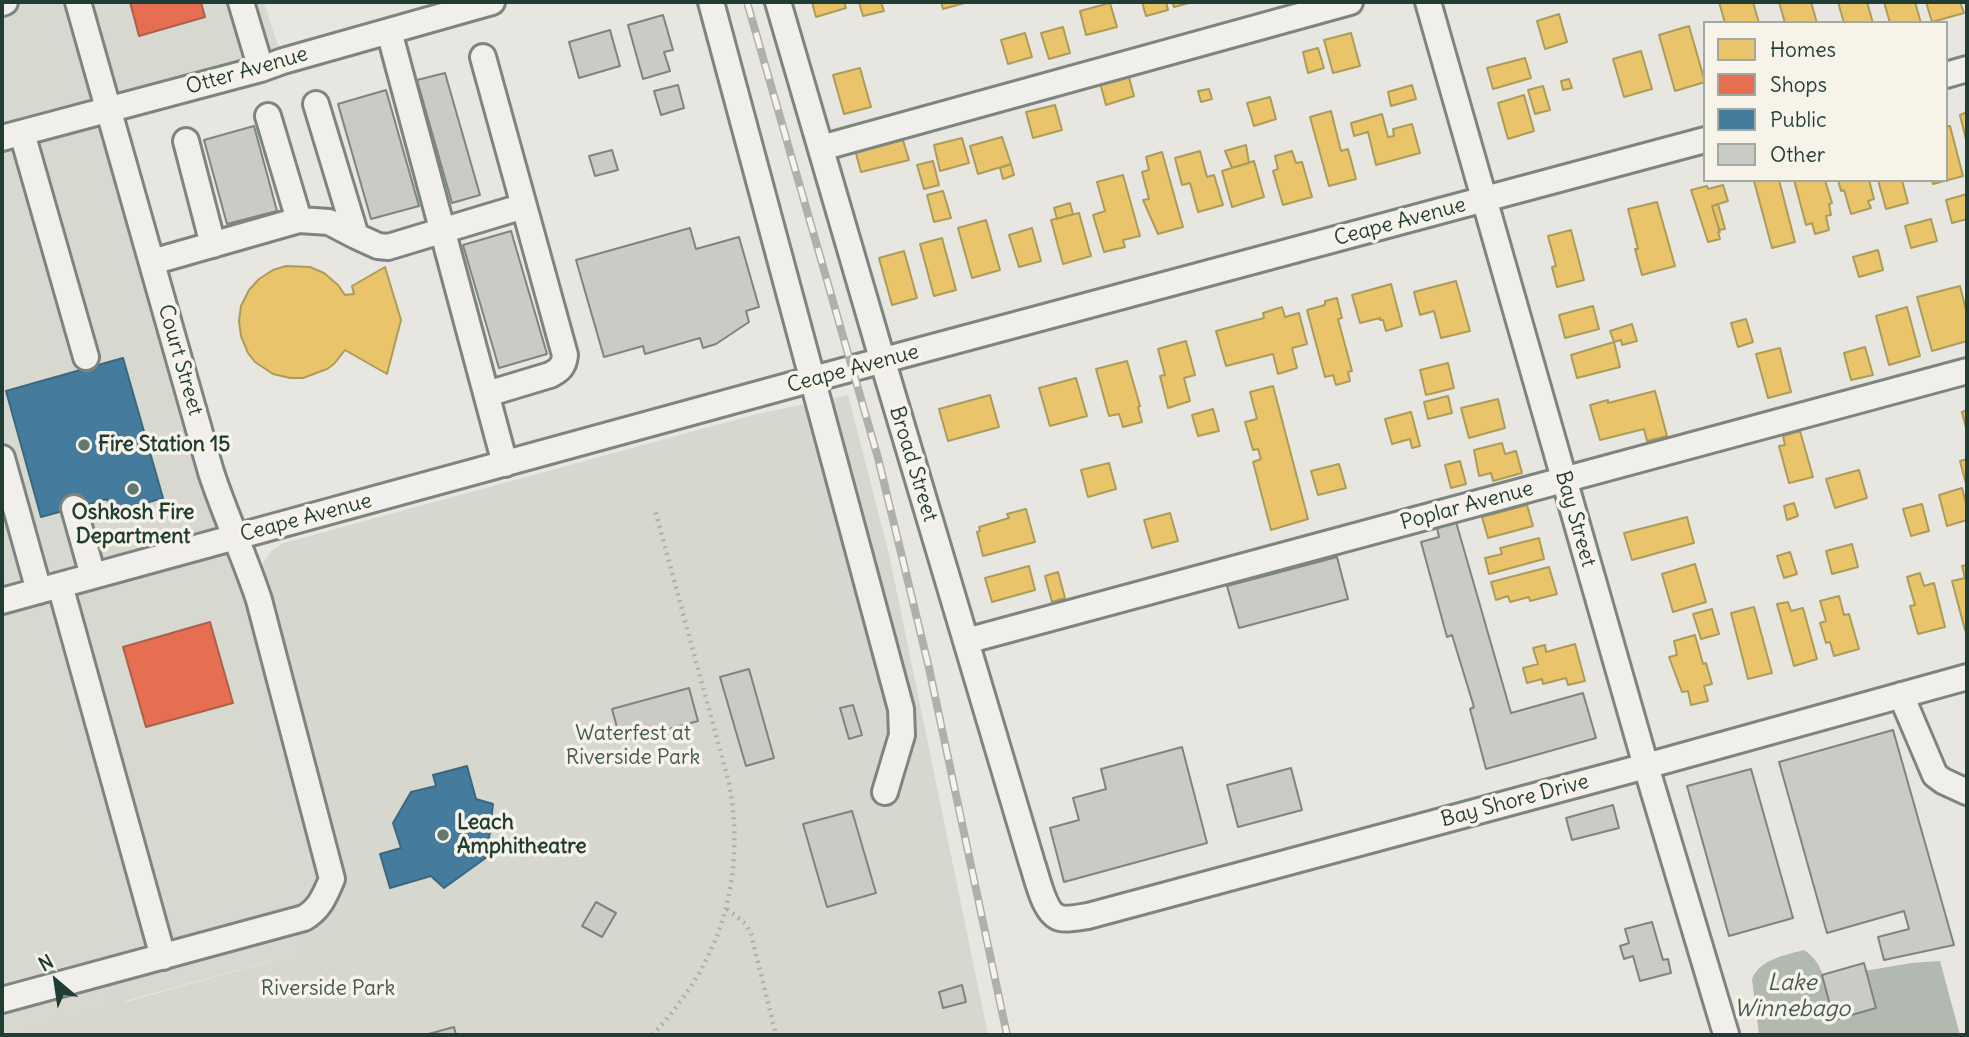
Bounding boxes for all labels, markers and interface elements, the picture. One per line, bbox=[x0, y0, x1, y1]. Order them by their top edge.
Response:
legend bbox=[1703, 21, 1948, 182]
text: Homes bbox=[1770, 36, 1836, 63]
street label: Otter Avenue bbox=[183, 42, 311, 100]
text: Shops bbox=[1770, 71, 1827, 98]
text: Public bbox=[1770, 106, 1827, 133]
text: Other bbox=[1770, 141, 1825, 168]
street label: Ceape Avenue bbox=[1331, 192, 1469, 252]
street label: Court Street bbox=[152, 302, 208, 418]
street label: Ceape Avenue bbox=[784, 339, 922, 399]
street label: Broad Street bbox=[884, 403, 942, 525]
place label: Fire Station 15 bbox=[98, 432, 230, 458]
marker: Fire Station 15 bbox=[76, 437, 92, 453]
street label: Bay Street bbox=[1549, 468, 1601, 570]
street label: Poplar Avenue bbox=[1398, 476, 1536, 536]
marker: Oshkosh Fire Department bbox=[125, 481, 141, 497]
street label: Ceape Avenue bbox=[237, 488, 375, 548]
place label: Oshkosh Fire Department bbox=[72, 500, 194, 550]
park label: Waterfest at Riverside Park bbox=[566, 721, 700, 771]
street label: Bay Shore Drive bbox=[1438, 769, 1592, 833]
place label: Leach Amphitheatre bbox=[457, 810, 587, 860]
marker: Leach Amphitheatre bbox=[435, 827, 451, 843]
north arrow bbox=[21, 946, 91, 1016]
text: N bbox=[34, 949, 57, 976]
water label: Lake Winnebago bbox=[1734, 969, 1850, 1023]
park label: Riverside Park bbox=[261, 976, 395, 1002]

